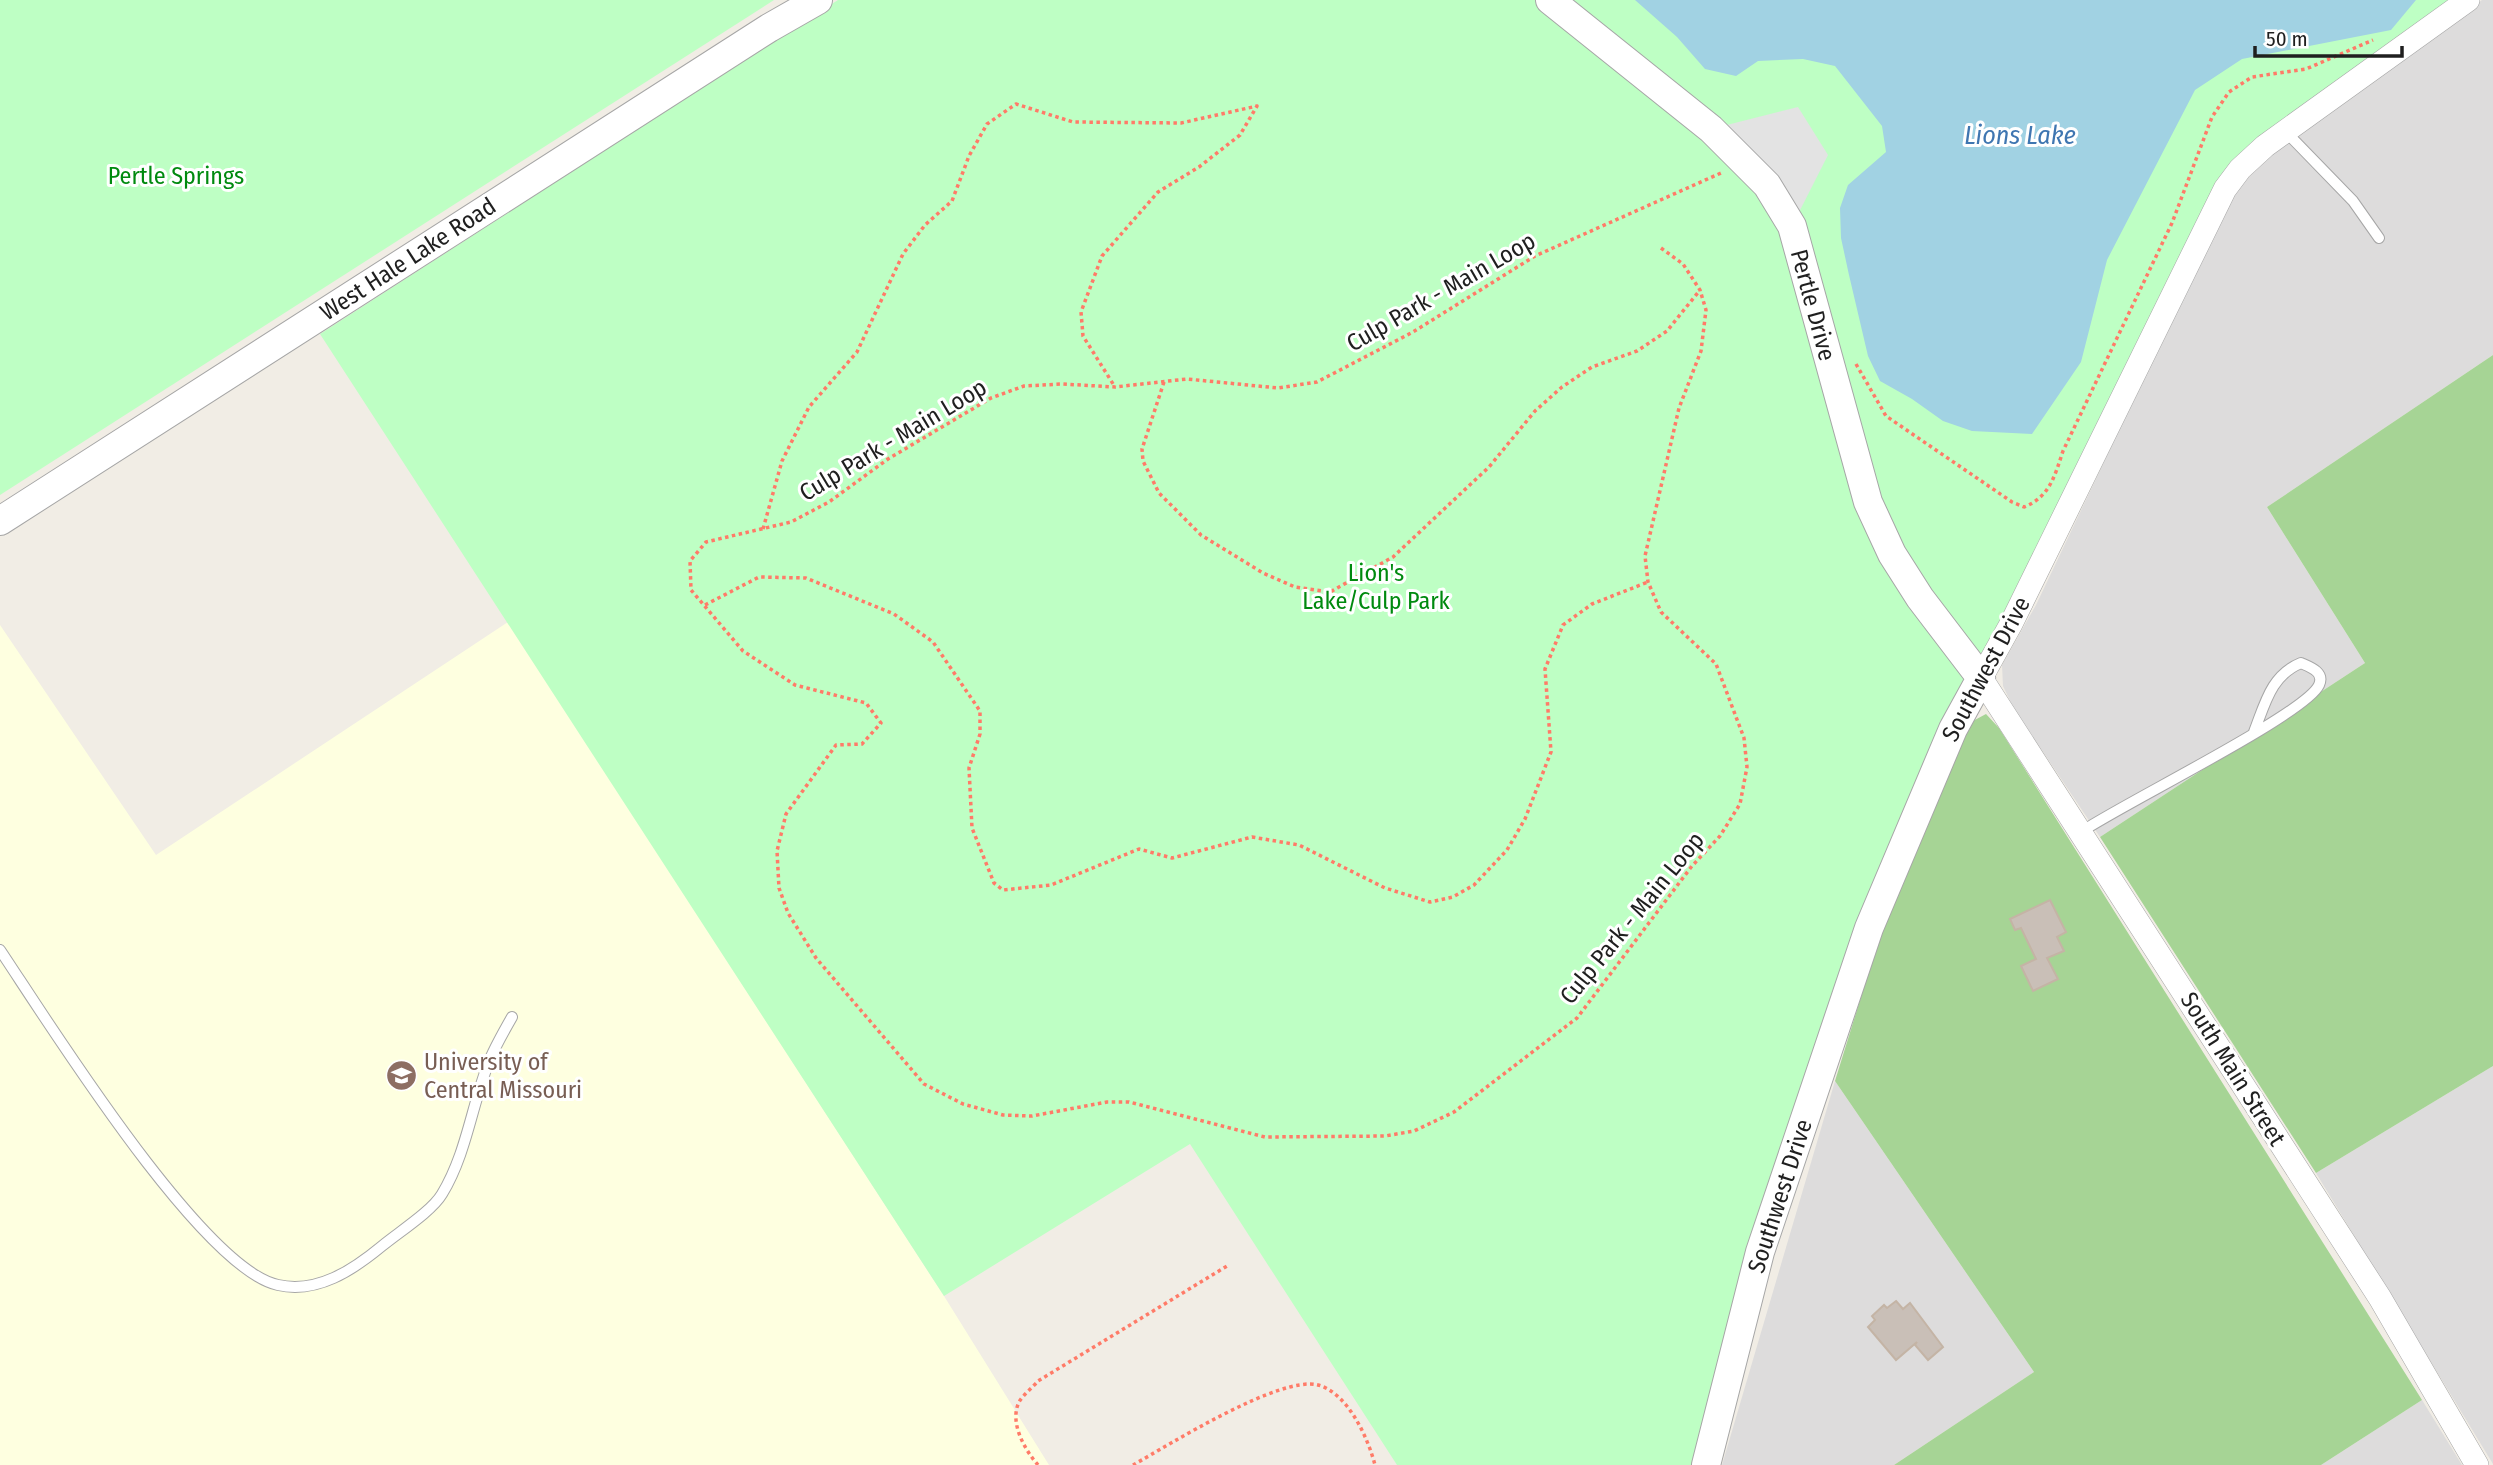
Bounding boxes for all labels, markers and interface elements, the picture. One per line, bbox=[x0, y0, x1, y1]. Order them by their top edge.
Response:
scale bar bbox=[2255, 14, 2402, 58]
text: 50 m bbox=[2266, 26, 2308, 52]
water label: Lions Lake bbox=[1964, 120, 2076, 151]
park label: Pertle Springs bbox=[108, 162, 244, 190]
street label: West Hale Lake Road bbox=[315, 192, 501, 326]
street label: Culp Park - Main Loop bbox=[1342, 227, 1540, 357]
street label: Pertle Drive bbox=[1785, 246, 1841, 364]
street label: Culp Park - Main Loop bbox=[794, 373, 992, 507]
park label: Lion's Lake/Culp Park bbox=[1302, 559, 1451, 615]
street label: Southwest Drive bbox=[1936, 592, 2036, 746]
street label: Culp Park - Main Loop bbox=[1554, 826, 1710, 1010]
street label: South Main Street bbox=[2175, 987, 2291, 1151]
place label: University of Central Missouri bbox=[424, 1048, 582, 1104]
school or university icon: University of Central Missouri bbox=[384, 1059, 418, 1093]
street label: Southwest Drive bbox=[1742, 1116, 1818, 1276]

